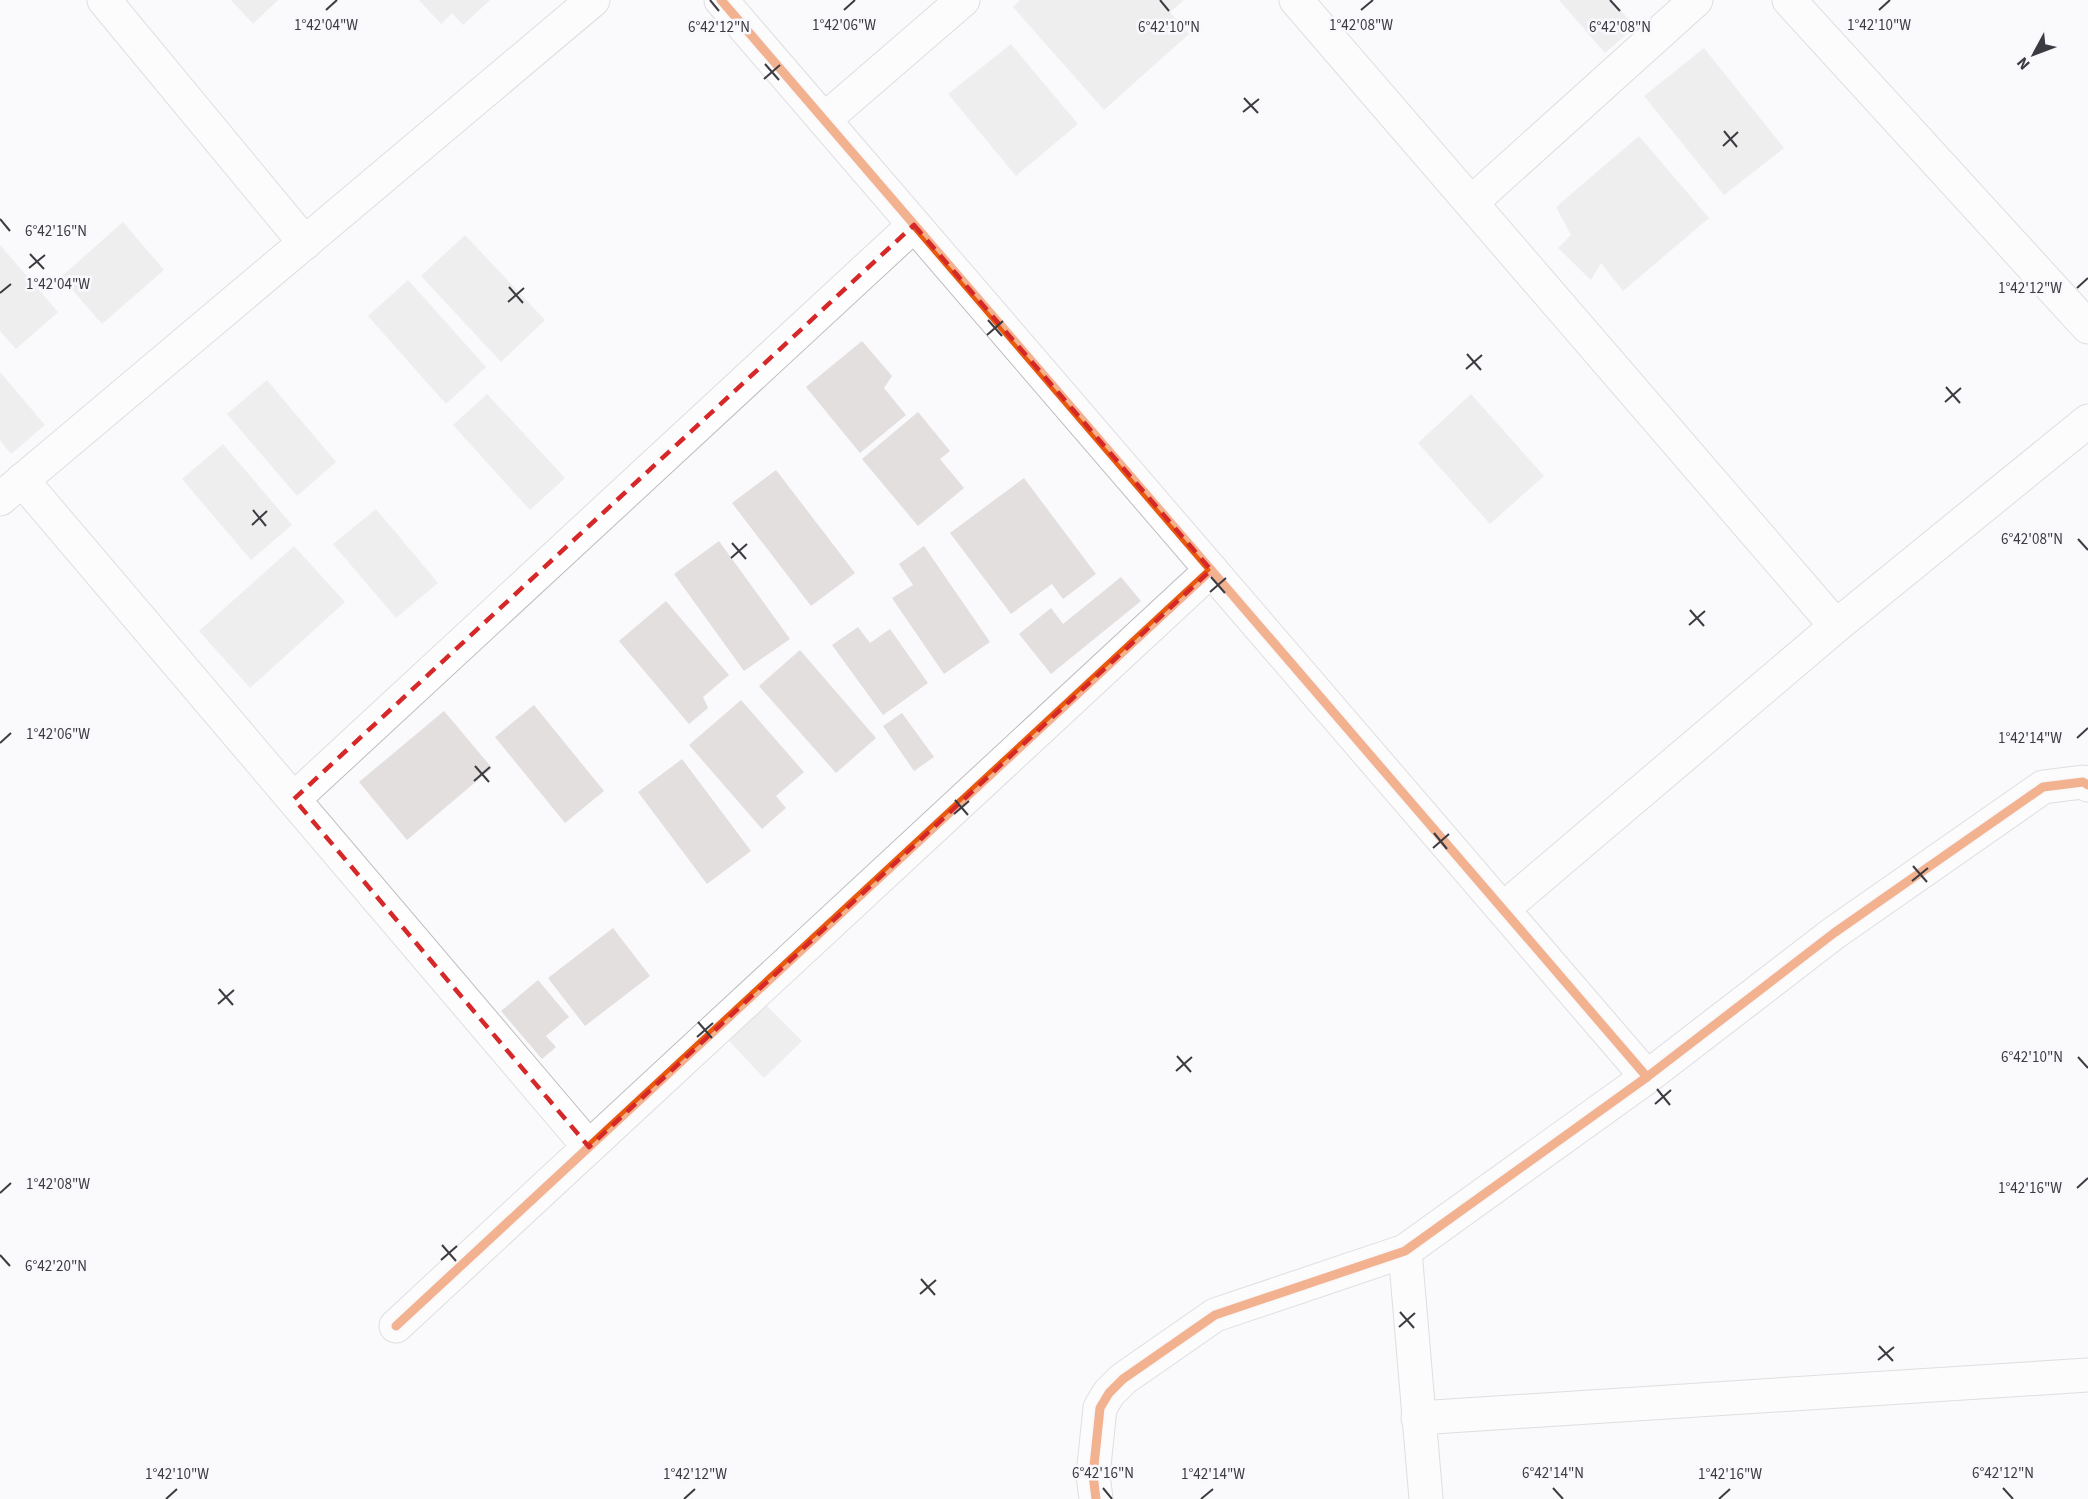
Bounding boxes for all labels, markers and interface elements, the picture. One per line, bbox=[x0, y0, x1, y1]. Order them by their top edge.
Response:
text: 1°42'04"W bbox=[294, 15, 358, 36]
text: 1°42'06"W bbox=[812, 15, 876, 36]
text: 1°42'08"W bbox=[1329, 15, 1393, 36]
text: 1°42'10"W bbox=[1847, 15, 1911, 36]
text: 6°42'12"N bbox=[688, 17, 750, 38]
text: 6°42'10"N bbox=[1138, 17, 1200, 38]
text: 6°42'08"N bbox=[1589, 17, 1651, 38]
north arrow bbox=[2004, 24, 2064, 84]
text: N bbox=[2012, 52, 2035, 74]
text: 6°42'16"N bbox=[25, 221, 87, 242]
text: 1°42'04"W bbox=[26, 274, 90, 295]
text: 1°42'12"W bbox=[1998, 278, 2062, 299]
text: 6°42'08"N bbox=[2001, 529, 2063, 550]
text: 1°42'06"W bbox=[26, 724, 90, 745]
text: 1°42'14"W bbox=[1998, 728, 2062, 749]
text: 6°42'10"N bbox=[2001, 1047, 2063, 1068]
text: 1°42'08"W bbox=[26, 1174, 90, 1195]
text: 1°42'16"W bbox=[1998, 1178, 2062, 1199]
text: 6°42'20"N bbox=[25, 1256, 87, 1277]
text: 6°42'16"N bbox=[1072, 1463, 1134, 1484]
text: 6°42'14"N bbox=[1522, 1463, 1584, 1484]
text: 6°42'12"N bbox=[1972, 1463, 2034, 1484]
text: 1°42'10"W bbox=[145, 1464, 209, 1485]
text: 1°42'12"W bbox=[663, 1464, 727, 1485]
text: 1°42'14"W bbox=[1181, 1464, 1245, 1485]
text: 1°42'16"W bbox=[1698, 1464, 1762, 1485]

